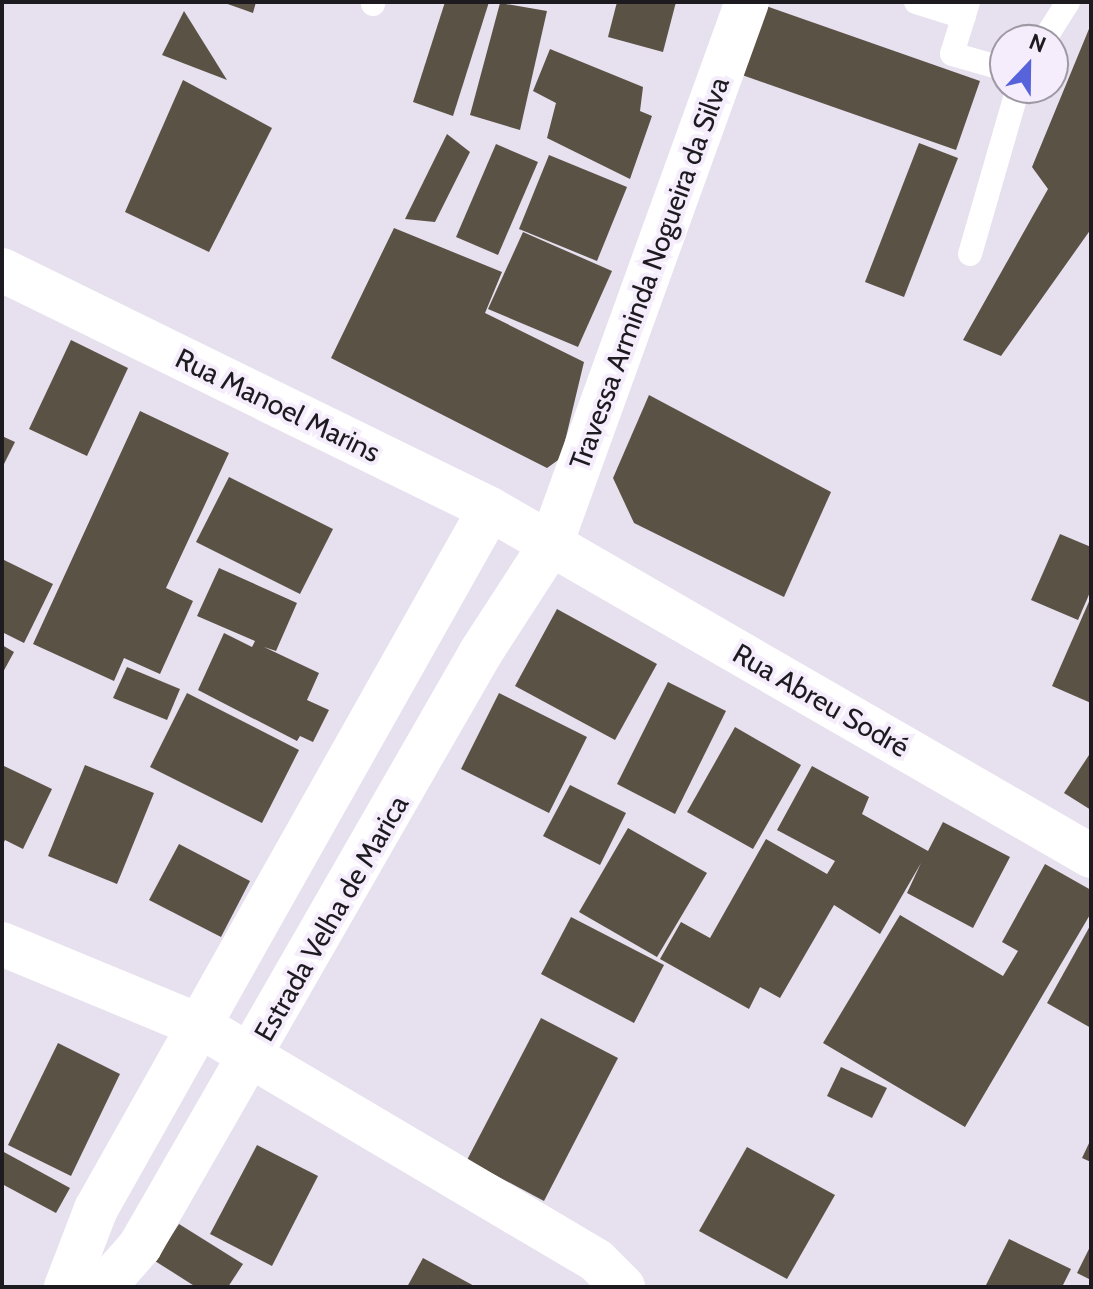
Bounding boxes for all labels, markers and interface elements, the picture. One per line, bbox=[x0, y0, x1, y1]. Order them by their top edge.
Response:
north arrow bbox=[989, 24, 1069, 104]
text: N bbox=[1025, 28, 1050, 59]
street label: Travessa Arminda Nogueira da Silva bbox=[562, 72, 736, 474]
street label: Rua Manoel Marins bbox=[170, 341, 386, 469]
street label: Rua Abreu Sodré bbox=[727, 636, 915, 764]
street label: Estrada Velha de Marica bbox=[247, 789, 415, 1047]

